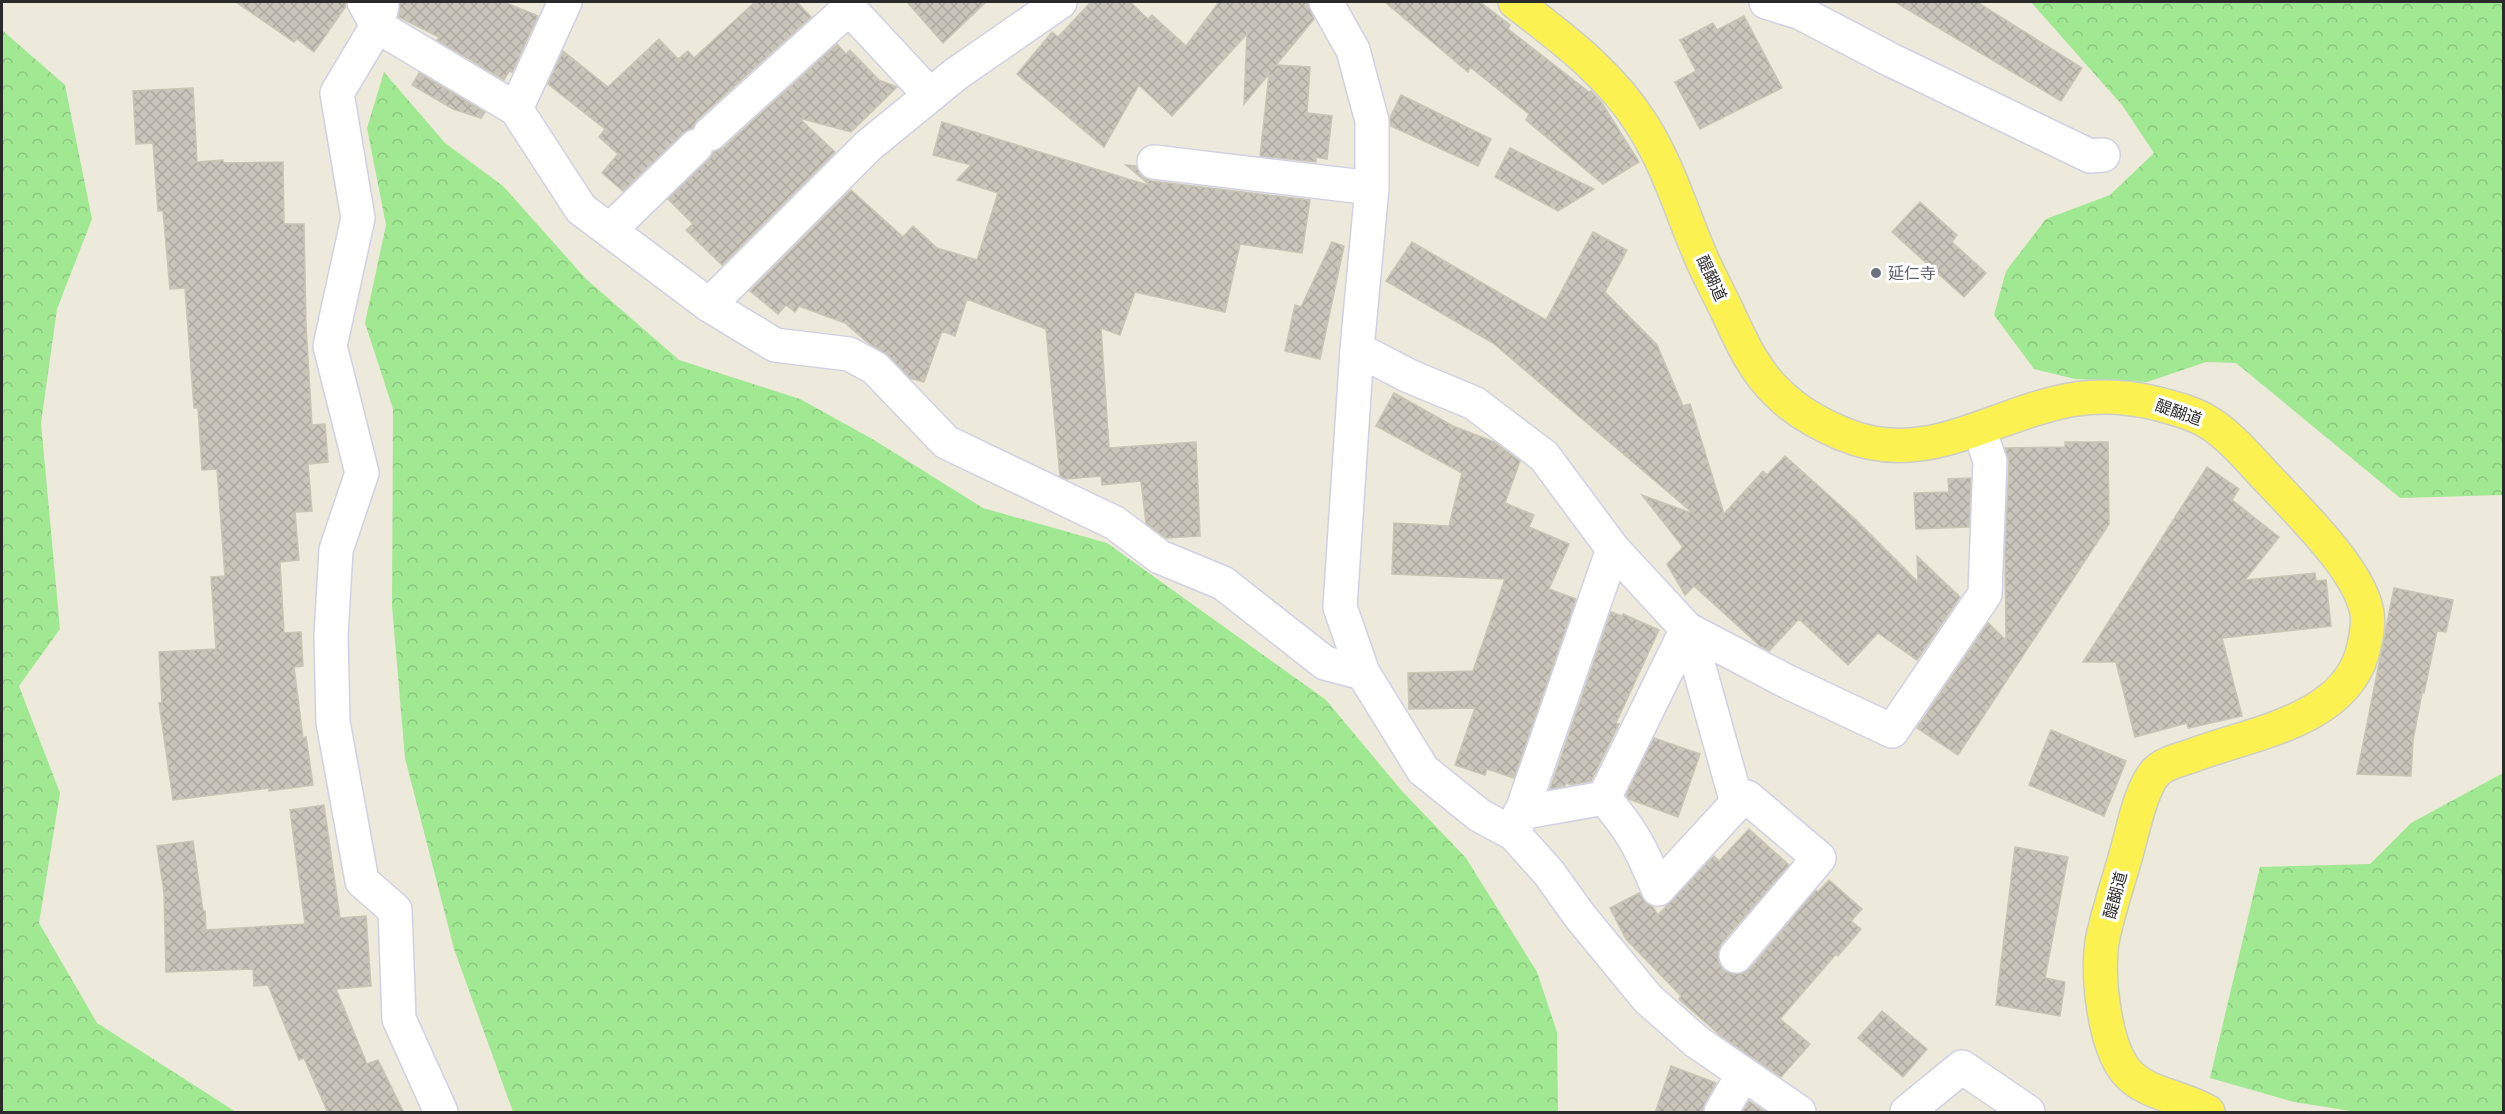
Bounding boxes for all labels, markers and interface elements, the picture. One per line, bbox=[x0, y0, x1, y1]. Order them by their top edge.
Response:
street label: 醍醐道 bbox=[1694, 253, 1729, 304]
place label: 延仁寺 bbox=[1888, 265, 1936, 282]
marker: 延仁寺 bbox=[1869, 266, 1883, 280]
street label: 醍醐道 bbox=[2153, 397, 2204, 428]
street label: 醍醐道 bbox=[2101, 870, 2130, 921]

